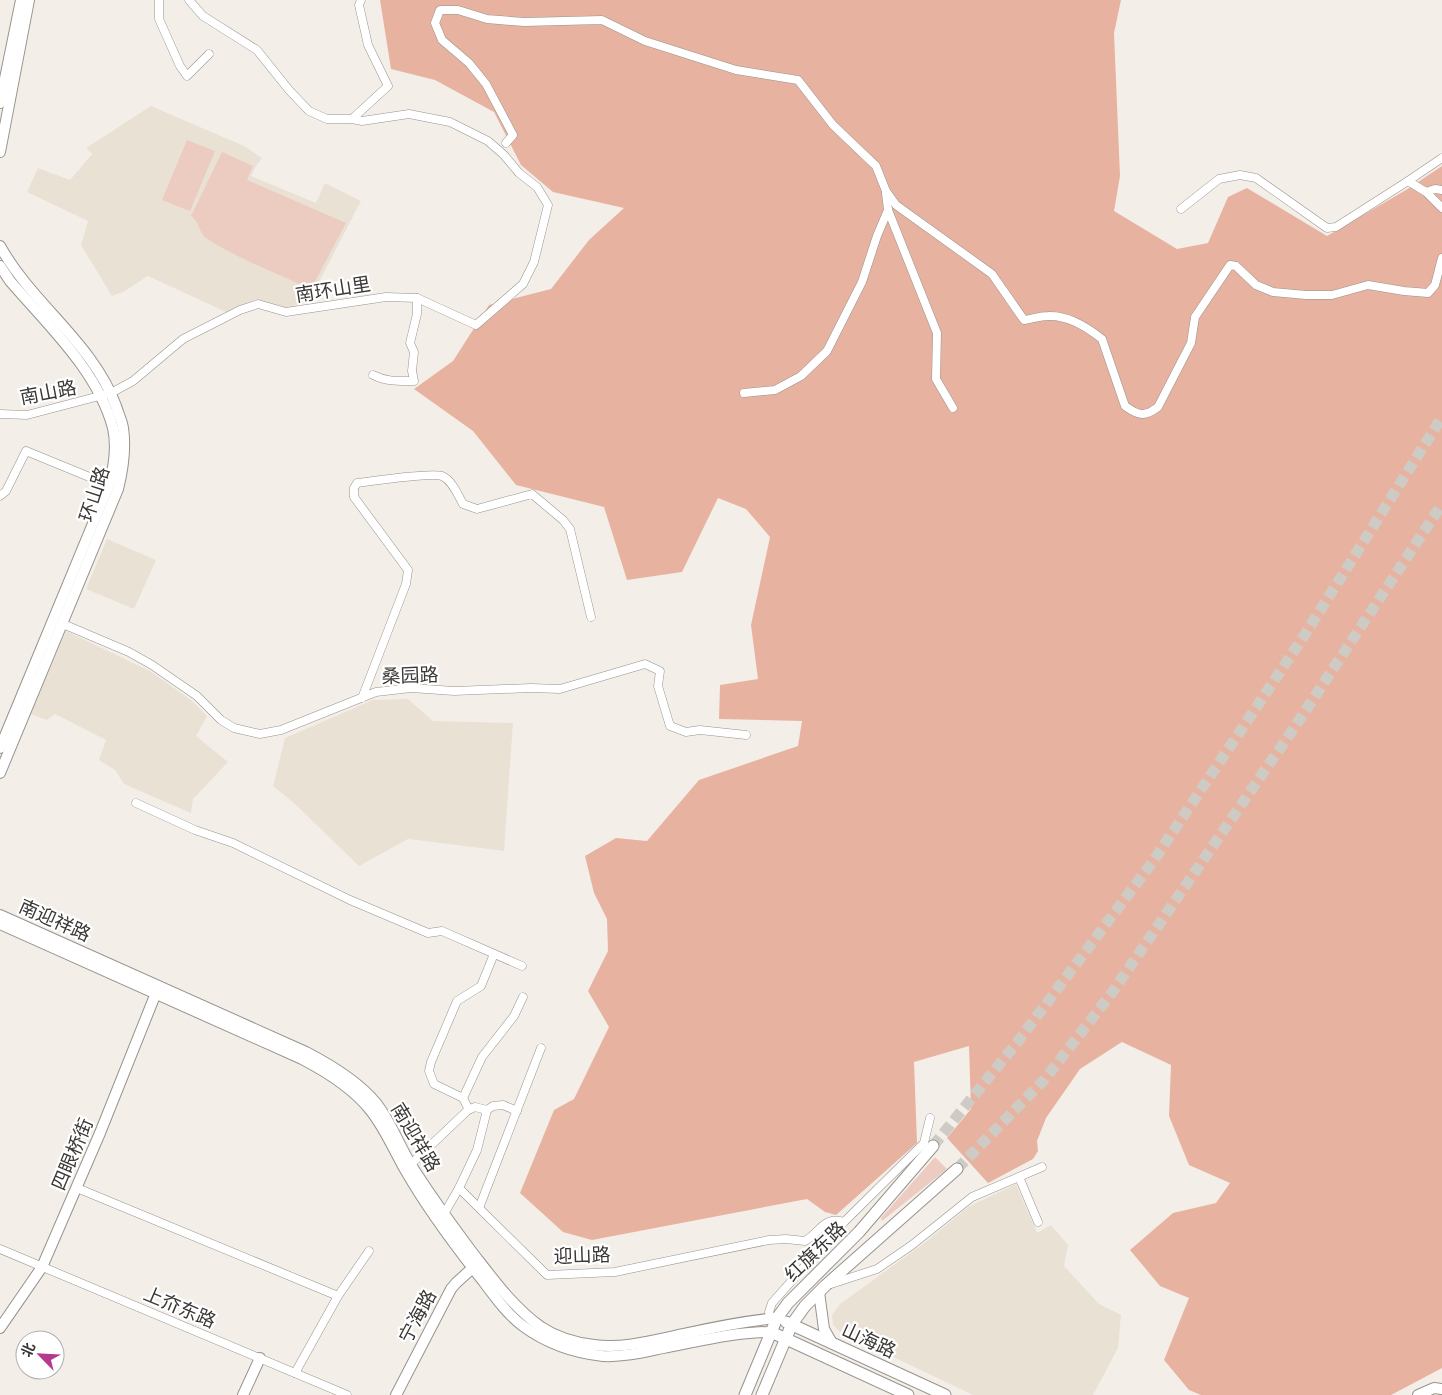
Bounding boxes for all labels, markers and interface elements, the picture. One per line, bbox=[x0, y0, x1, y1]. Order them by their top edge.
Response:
street label: 南环山里 bbox=[294, 271, 372, 307]
street label: 南山路 bbox=[18, 375, 78, 409]
street label: 环山路 bbox=[74, 463, 114, 525]
street label: 桑园路 bbox=[381, 662, 439, 688]
street label: 南迎祥路 bbox=[15, 894, 95, 946]
street label: 南迎祥路 bbox=[386, 1098, 446, 1176]
street label: 四眼桥街 bbox=[46, 1114, 98, 1194]
street label: 红旗东路 bbox=[779, 1216, 851, 1286]
street label: 迎山路 bbox=[553, 1242, 611, 1268]
street label: 上夼东路 bbox=[140, 1281, 220, 1333]
street label: 宁海路 bbox=[393, 1285, 441, 1347]
street label: 山海路 bbox=[838, 1317, 900, 1363]
north arrow bbox=[15, 1330, 65, 1380]
text: 北 bbox=[17, 1340, 39, 1360]

